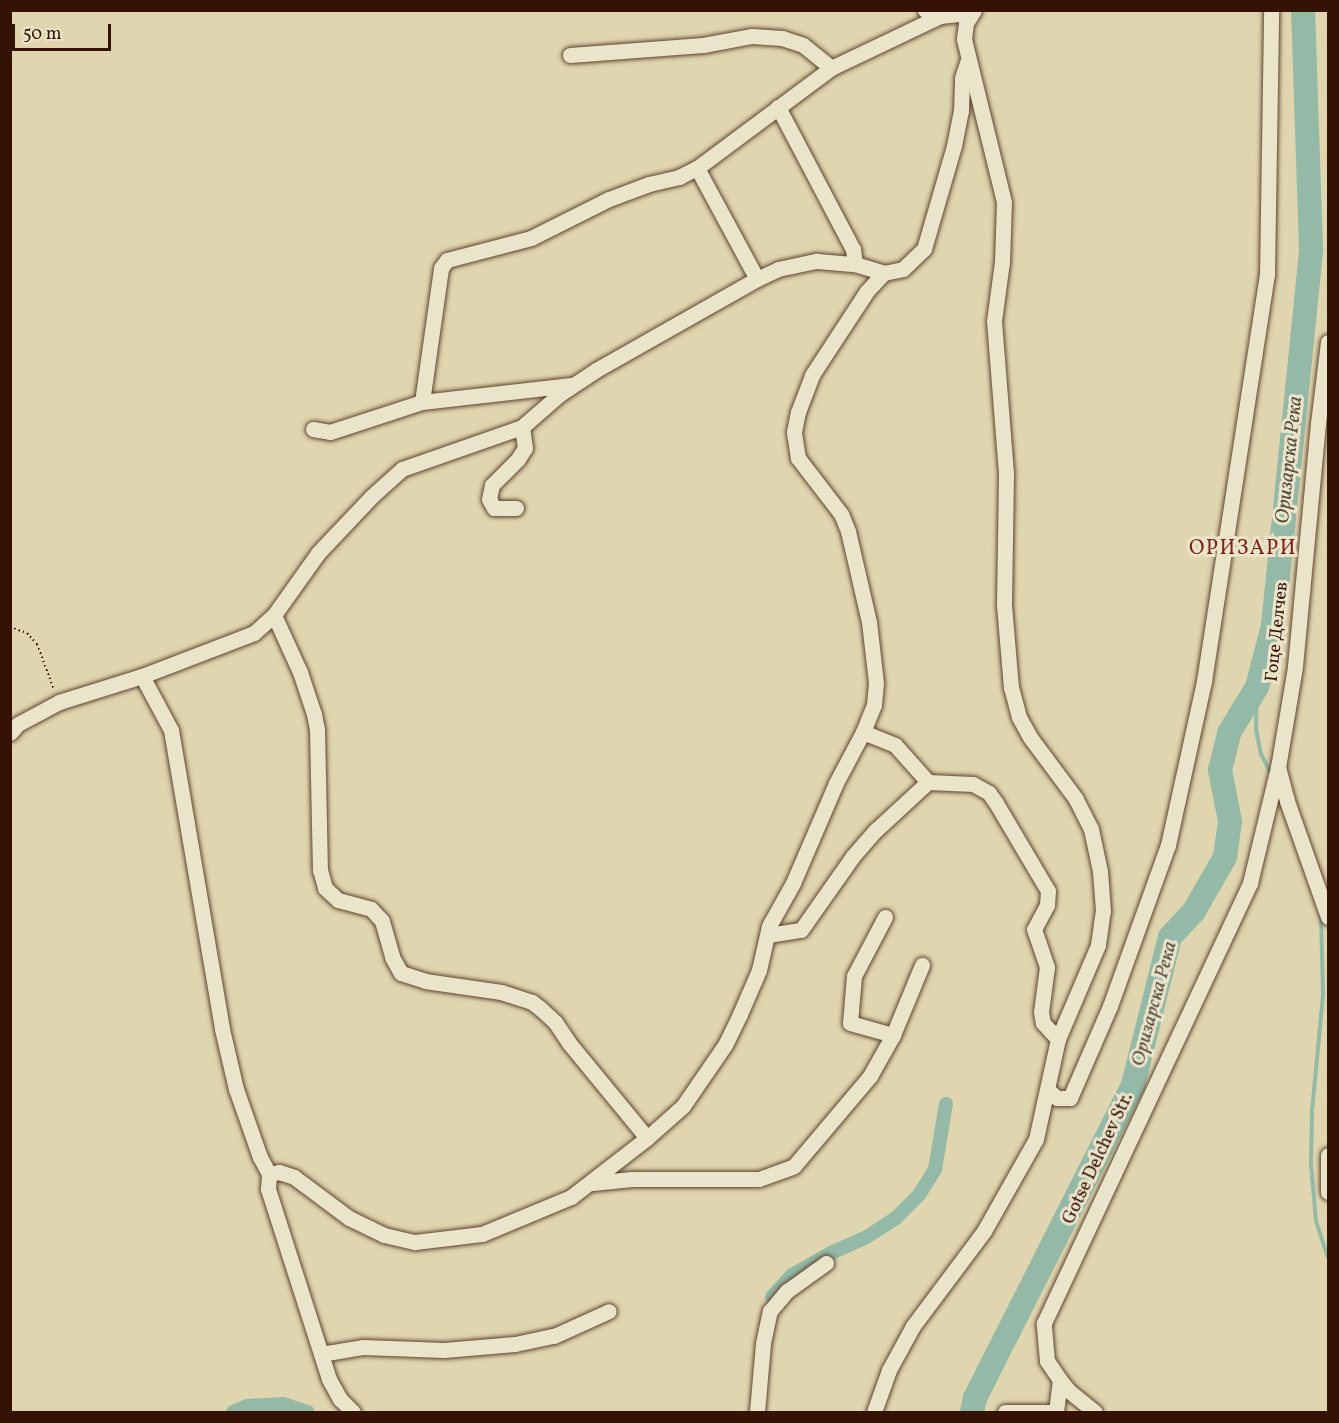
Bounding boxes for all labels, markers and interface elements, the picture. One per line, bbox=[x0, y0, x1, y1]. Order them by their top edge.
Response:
scale bar bbox=[15, 12, 114, 50]
text: 50 m bbox=[23, 22, 62, 47]
water label: Оризарска Река bbox=[1271, 395, 1309, 525]
district label: ОРИЗАРИ bbox=[1189, 536, 1297, 562]
street label: Гоце Делчев bbox=[1262, 581, 1294, 683]
water label: Оризарска Река bbox=[1127, 939, 1183, 1069]
street label: Gotse Delchev Str. bbox=[1059, 1090, 1139, 1228]

